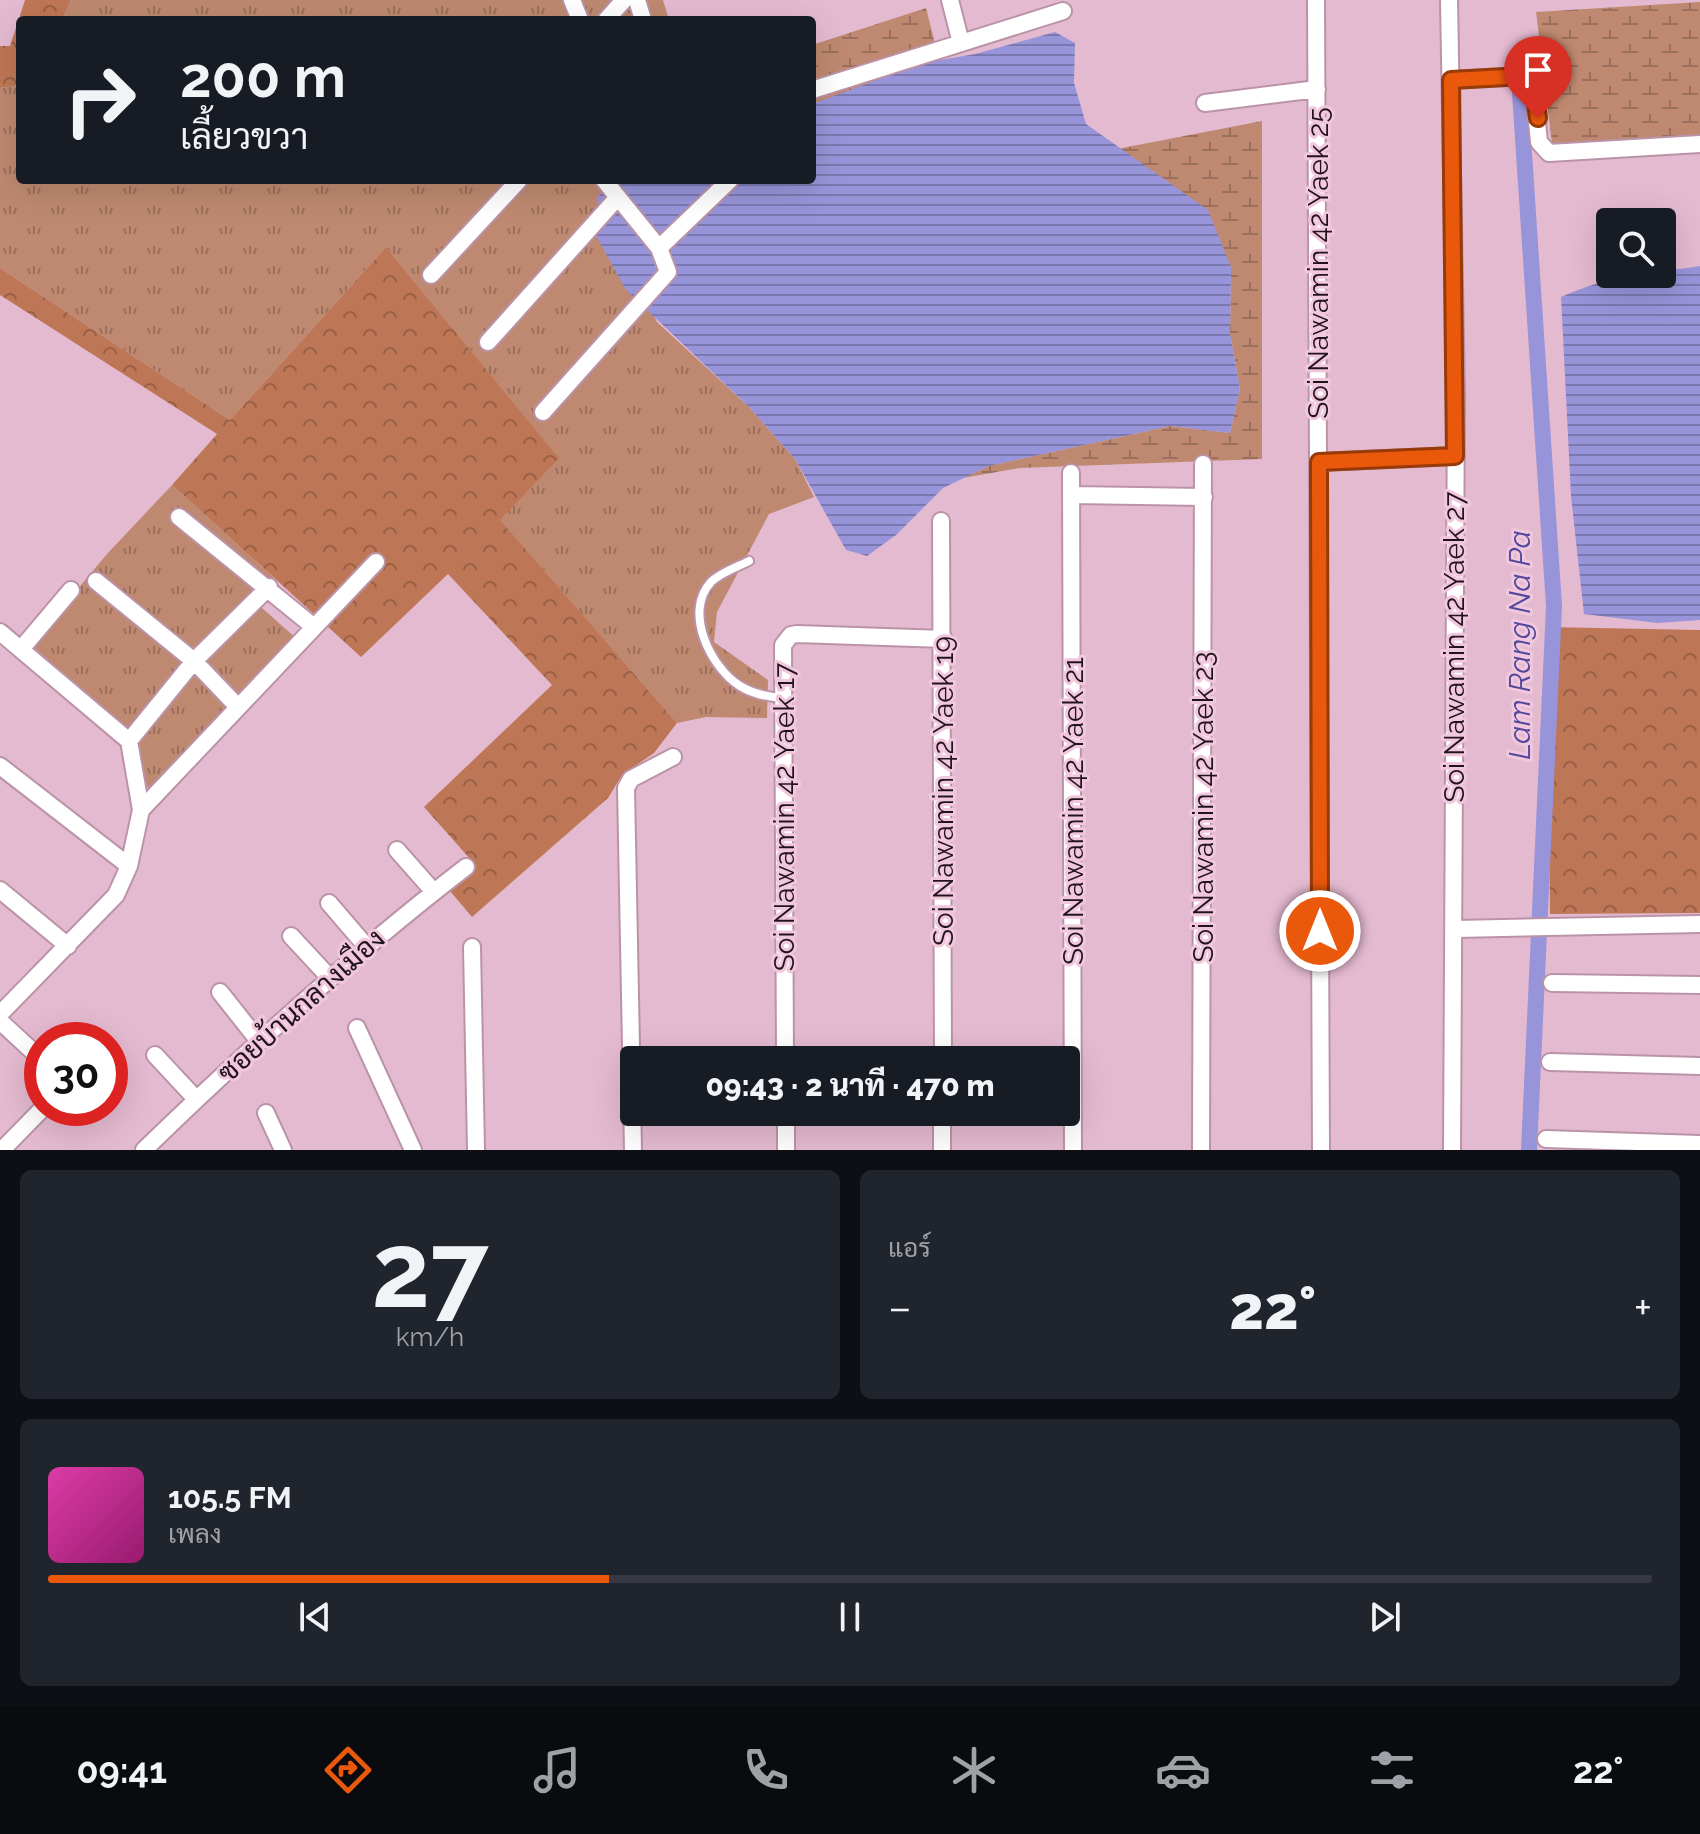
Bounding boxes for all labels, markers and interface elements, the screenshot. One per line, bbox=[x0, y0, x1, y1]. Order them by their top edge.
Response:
pin bbox=[1504, 36, 1572, 118]
text: 200 m bbox=[180, 44, 346, 110]
icon: right bbox=[48, 48, 152, 152]
icon: arrive bbox=[1516, 48, 1560, 92]
street label: Soi Nawamin 42 Yaek 25 bbox=[1302, 107, 1335, 419]
text: เลี้ยวขวา bbox=[180, 115, 308, 157]
map controls bbox=[1596, 208, 1676, 288]
button: search bbox=[1596, 208, 1676, 288]
street label: Soi Nawamin 42 Yaek 27 bbox=[1438, 491, 1471, 803]
water label: Lam Rang Na Pa bbox=[1502, 530, 1537, 760]
street label: Soi Nawamin 42 Yaek 19 bbox=[927, 636, 960, 946]
street label: Soi Nawamin 42 Yaek 23 bbox=[1187, 651, 1220, 963]
street label: Soi Nawamin 42 Yaek 21 bbox=[1057, 657, 1090, 965]
street label: Soi Nawamin 42 Yaek 17 bbox=[768, 663, 801, 971]
position arrow bbox=[1278, 889, 1362, 973]
street label: ซอยบ้านกลางเมือง bbox=[210, 920, 391, 1089]
speed limit sign: 30 bbox=[24, 1022, 128, 1126]
text: 09:43 · 2 นาที · 470 m bbox=[705, 1068, 995, 1103]
text: 27 bbox=[371, 1209, 489, 1331]
text: แอร์ bbox=[888, 1233, 931, 1263]
text: 22° bbox=[1229, 1273, 1316, 1343]
text: − bbox=[888, 1282, 912, 1333]
text: + bbox=[1634, 1282, 1652, 1333]
text: km/h bbox=[396, 1322, 464, 1352]
text: 105.5 FM bbox=[168, 1480, 292, 1515]
text: เพลง bbox=[168, 1519, 222, 1549]
icon: previous bbox=[293, 1595, 337, 1639]
icon: pause bbox=[828, 1595, 872, 1639]
icon: next bbox=[1363, 1595, 1407, 1639]
icon: directions bbox=[320, 1742, 376, 1798]
icon: music bbox=[529, 1742, 585, 1798]
icon: phone bbox=[738, 1742, 794, 1798]
icon: climate bbox=[946, 1742, 1002, 1798]
icon: car bbox=[1155, 1742, 1211, 1798]
icon: filters bbox=[1364, 1742, 1420, 1798]
text: 09:41 bbox=[76, 1749, 167, 1791]
text: 22° bbox=[1573, 1749, 1624, 1791]

